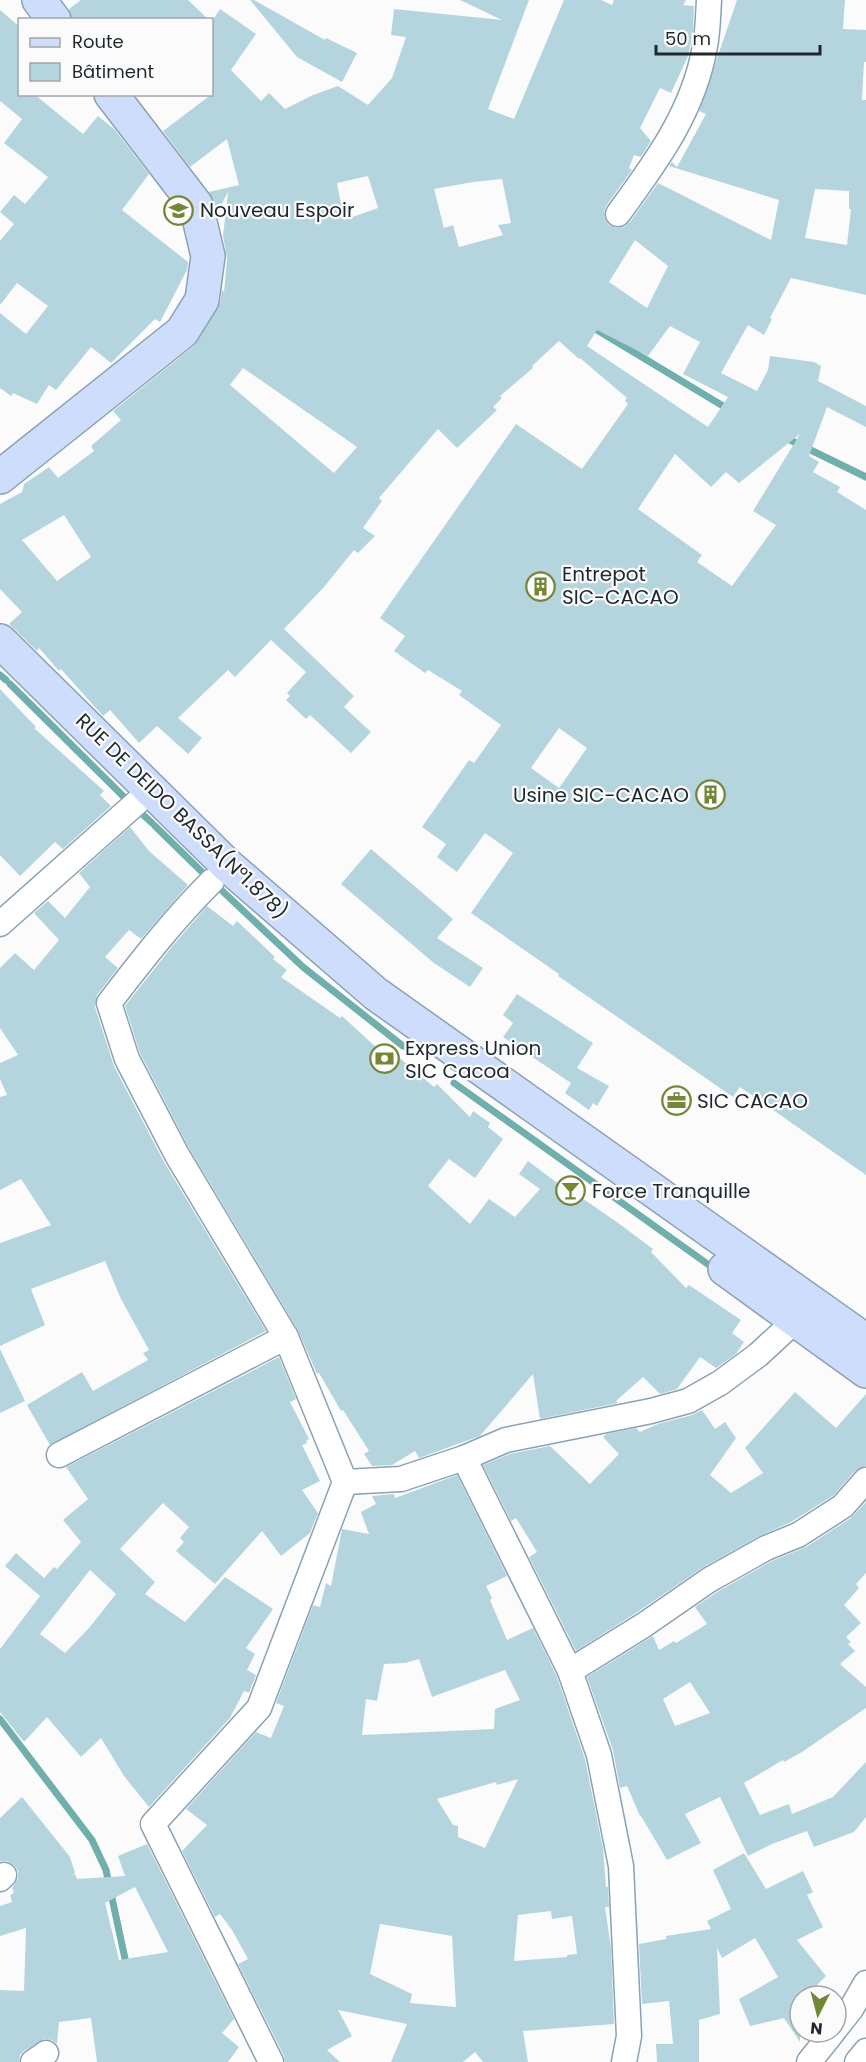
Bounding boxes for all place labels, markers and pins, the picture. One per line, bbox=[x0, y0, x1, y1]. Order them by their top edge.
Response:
school or university icon: Nouveau Espoir bbox=[163, 194, 195, 226]
place label: Nouveau Espoir bbox=[200, 196, 354, 224]
place label: Entrepot SIC-CACAO bbox=[562, 560, 679, 611]
building icon: Entrepot SIC-CACAO bbox=[525, 570, 557, 602]
building icon: Usine SIC-CACAO bbox=[694, 779, 726, 811]
place label: Usine SIC-CACAO bbox=[513, 781, 689, 809]
place label: Express Union SIC Cacoa bbox=[405, 1034, 541, 1085]
bank icon: Express Union SIC Cacoa bbox=[368, 1043, 400, 1075]
office icon: SIC CACAO bbox=[660, 1085, 692, 1117]
place label: SIC CACAO bbox=[697, 1087, 808, 1115]
bar icon: Force Tranquille bbox=[555, 1175, 587, 1207]
place label: Force Tranquille bbox=[592, 1177, 750, 1205]

